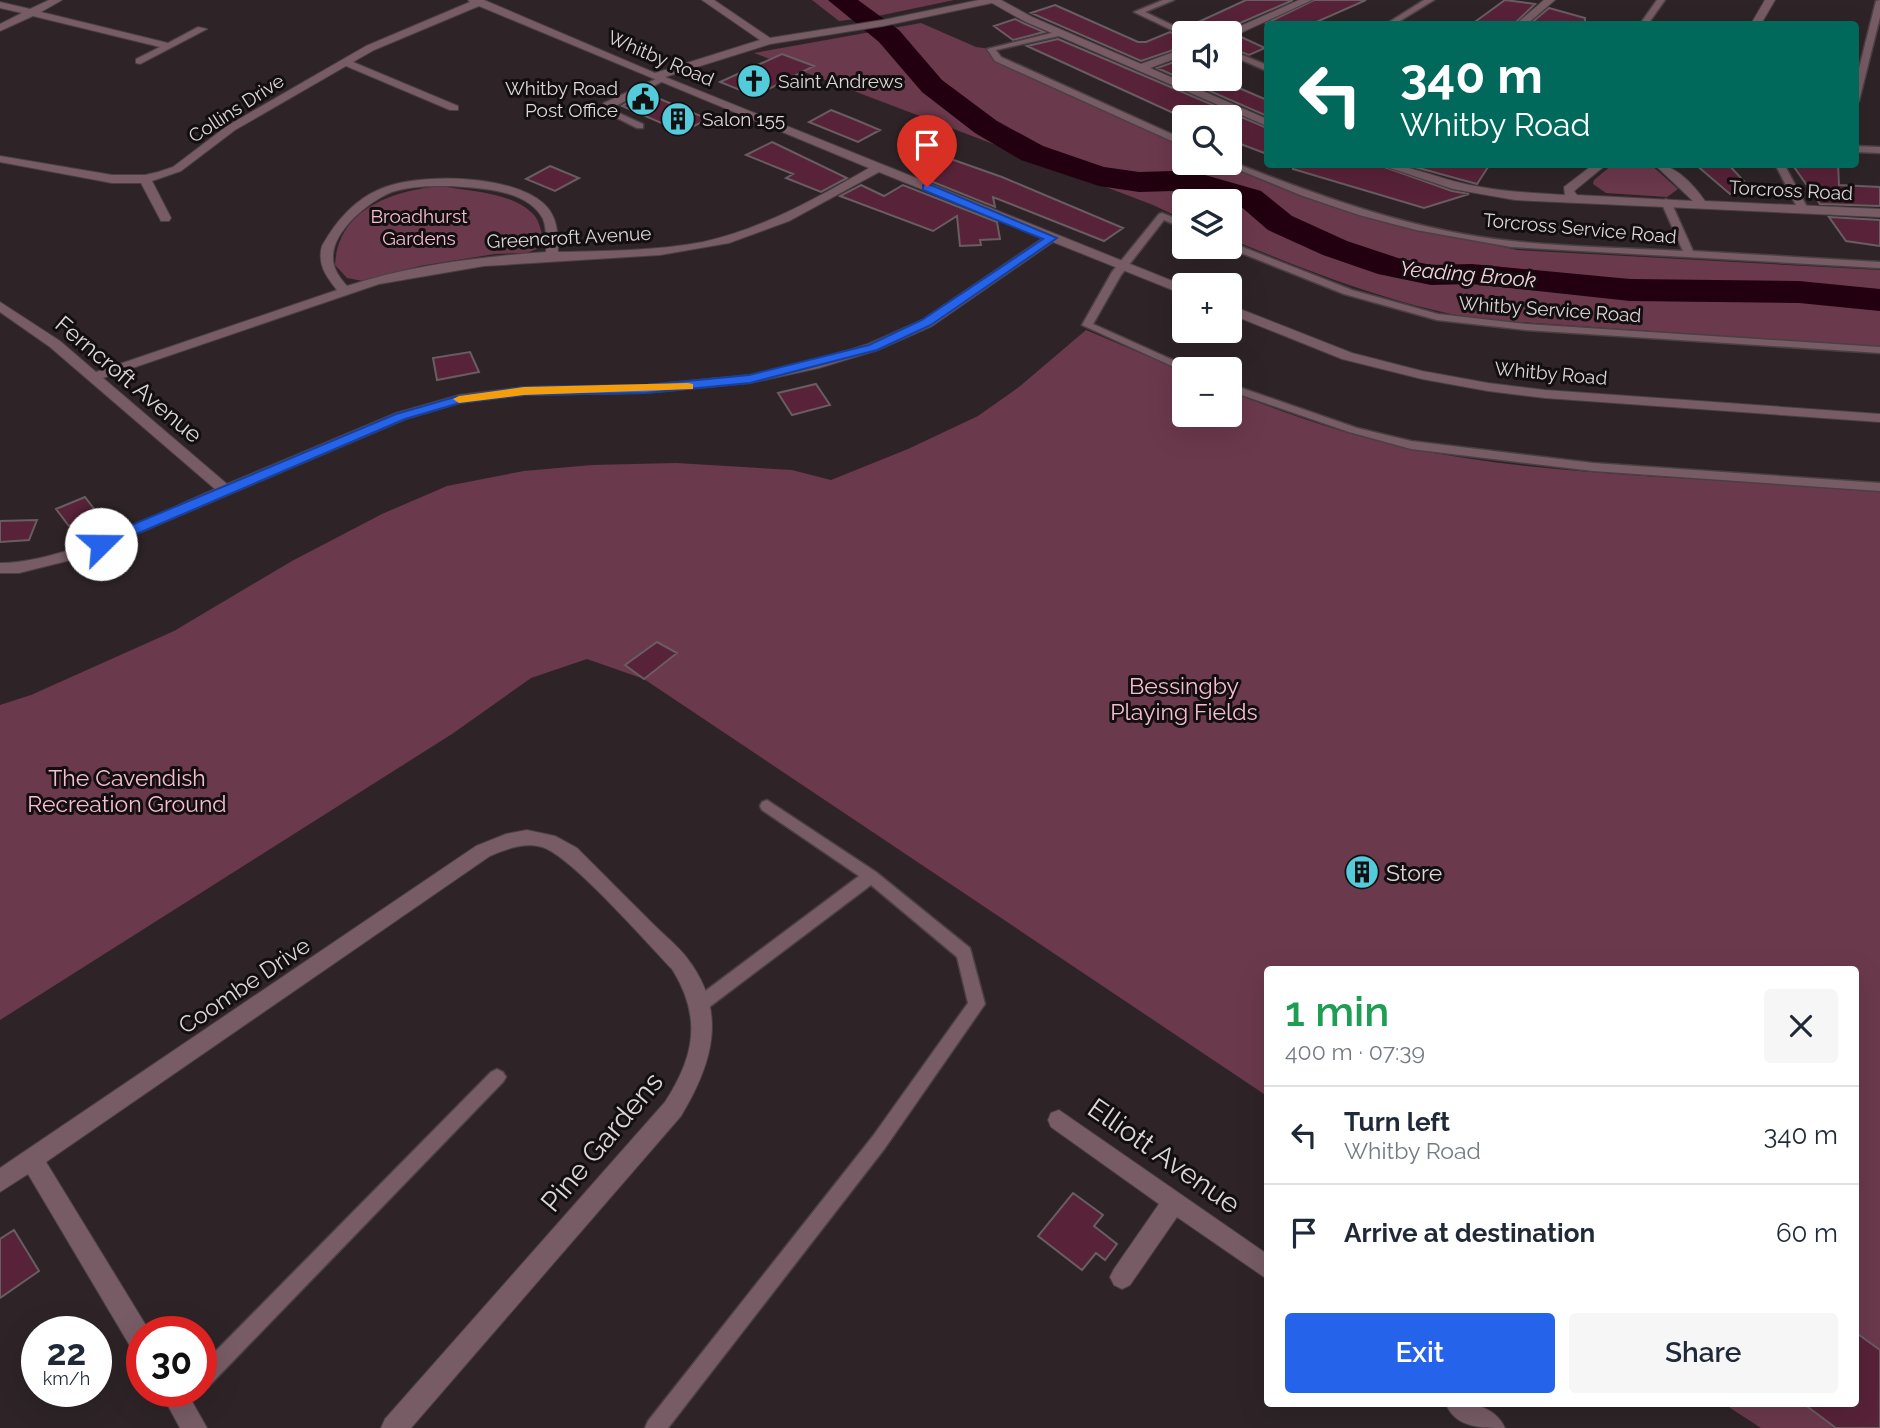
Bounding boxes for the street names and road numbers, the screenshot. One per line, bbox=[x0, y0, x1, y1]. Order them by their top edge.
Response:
street label: Whitby Road bbox=[605, 26, 717, 90]
street label: Collins Drive bbox=[184, 69, 288, 147]
street label: Torcross Road bbox=[1729, 176, 1853, 204]
street label: Torcross Service Road bbox=[1482, 209, 1678, 247]
street label: Greencroft Avenue bbox=[486, 222, 652, 252]
street label: Whitby Service Road bbox=[1458, 292, 1642, 326]
street label: Ferncroft Avenue bbox=[50, 310, 208, 448]
street label: Whitby Road bbox=[1494, 357, 1608, 389]
street label: Coombe Drive bbox=[173, 931, 315, 1039]
street label: Pine Gardens bbox=[534, 1066, 670, 1218]
street label: Elliott Avenue bbox=[1082, 1091, 1246, 1221]

